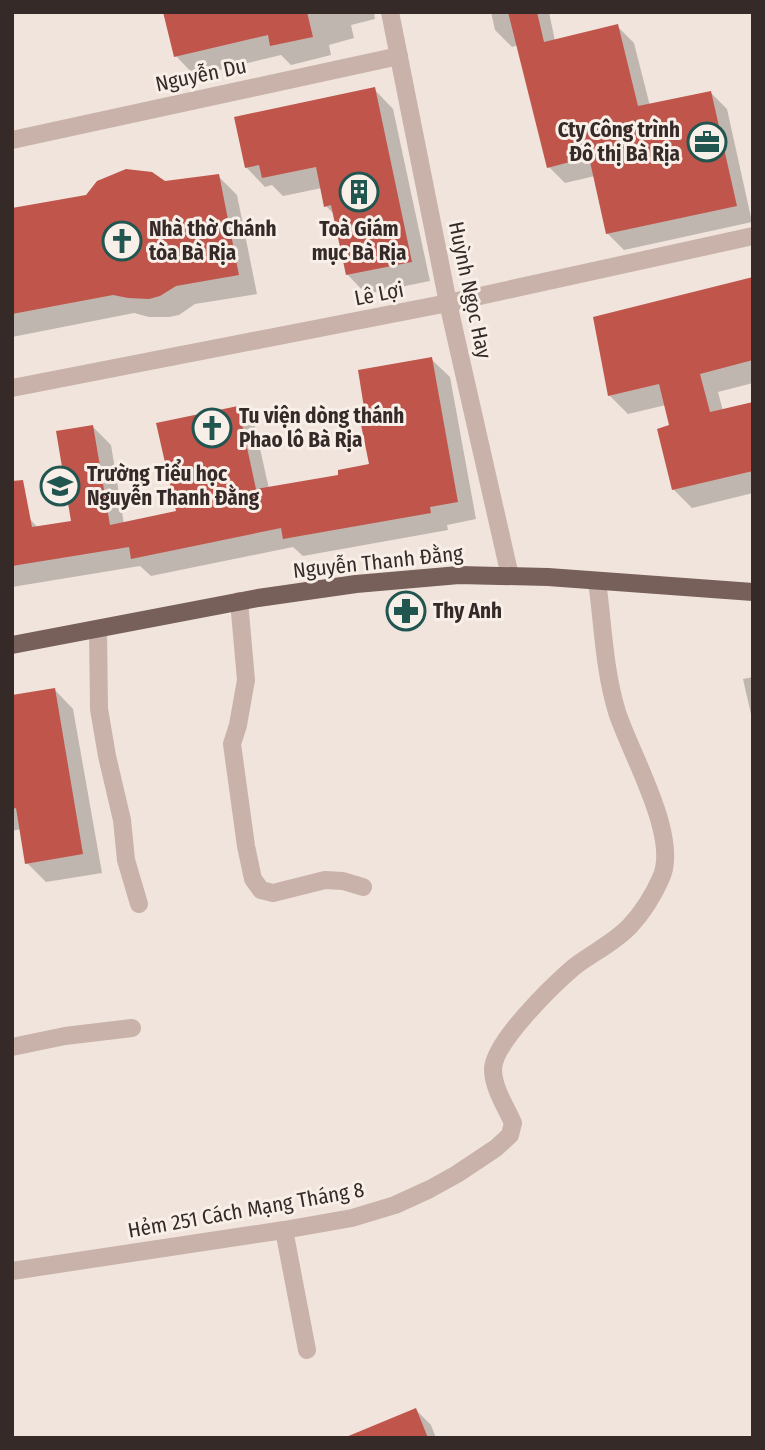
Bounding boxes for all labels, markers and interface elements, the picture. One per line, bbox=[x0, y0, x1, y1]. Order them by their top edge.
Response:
street label: Nguyễn Du bbox=[153, 53, 249, 97]
place label: Cty Công trình Đô thị Bà Rịa bbox=[558, 117, 680, 167]
office icon: Cty Công trình Đô thị Bà Rịa bbox=[686, 121, 728, 163]
building icon: Toà Giám mục Bà Rịa bbox=[338, 171, 380, 213]
place label: Nhà thờ Chánh tòa Bà Rịa bbox=[149, 216, 276, 266]
place label: Toà Giám mục Bà Rịa bbox=[312, 216, 406, 266]
street label: Huỳnh Ngọc Hay bbox=[443, 219, 497, 362]
church icon: Nhà thờ Chánh tòa Bà Rịa bbox=[101, 220, 143, 262]
street label: Lê Lợi bbox=[352, 276, 406, 312]
place label: Tu viện dòng thánh Phao lô Bà Rịa bbox=[239, 403, 404, 453]
church icon: Tu viện dòng thánh Phao lô Bà Rịa bbox=[191, 407, 233, 449]
place label: Trường Tiểu học Nguyễn Thanh Đằng bbox=[87, 459, 260, 511]
school or university icon: Trường Tiểu học Nguyễn Thanh Đằng bbox=[39, 465, 81, 507]
street label: Nguyễn Thanh Đằng bbox=[292, 540, 464, 584]
pharmacy icon: Thy Anh bbox=[385, 590, 427, 632]
place label: Thy Anh bbox=[433, 598, 502, 624]
street label: Hẻm 251 Cách Mạng Tháng 8 bbox=[126, 1176, 366, 1244]

